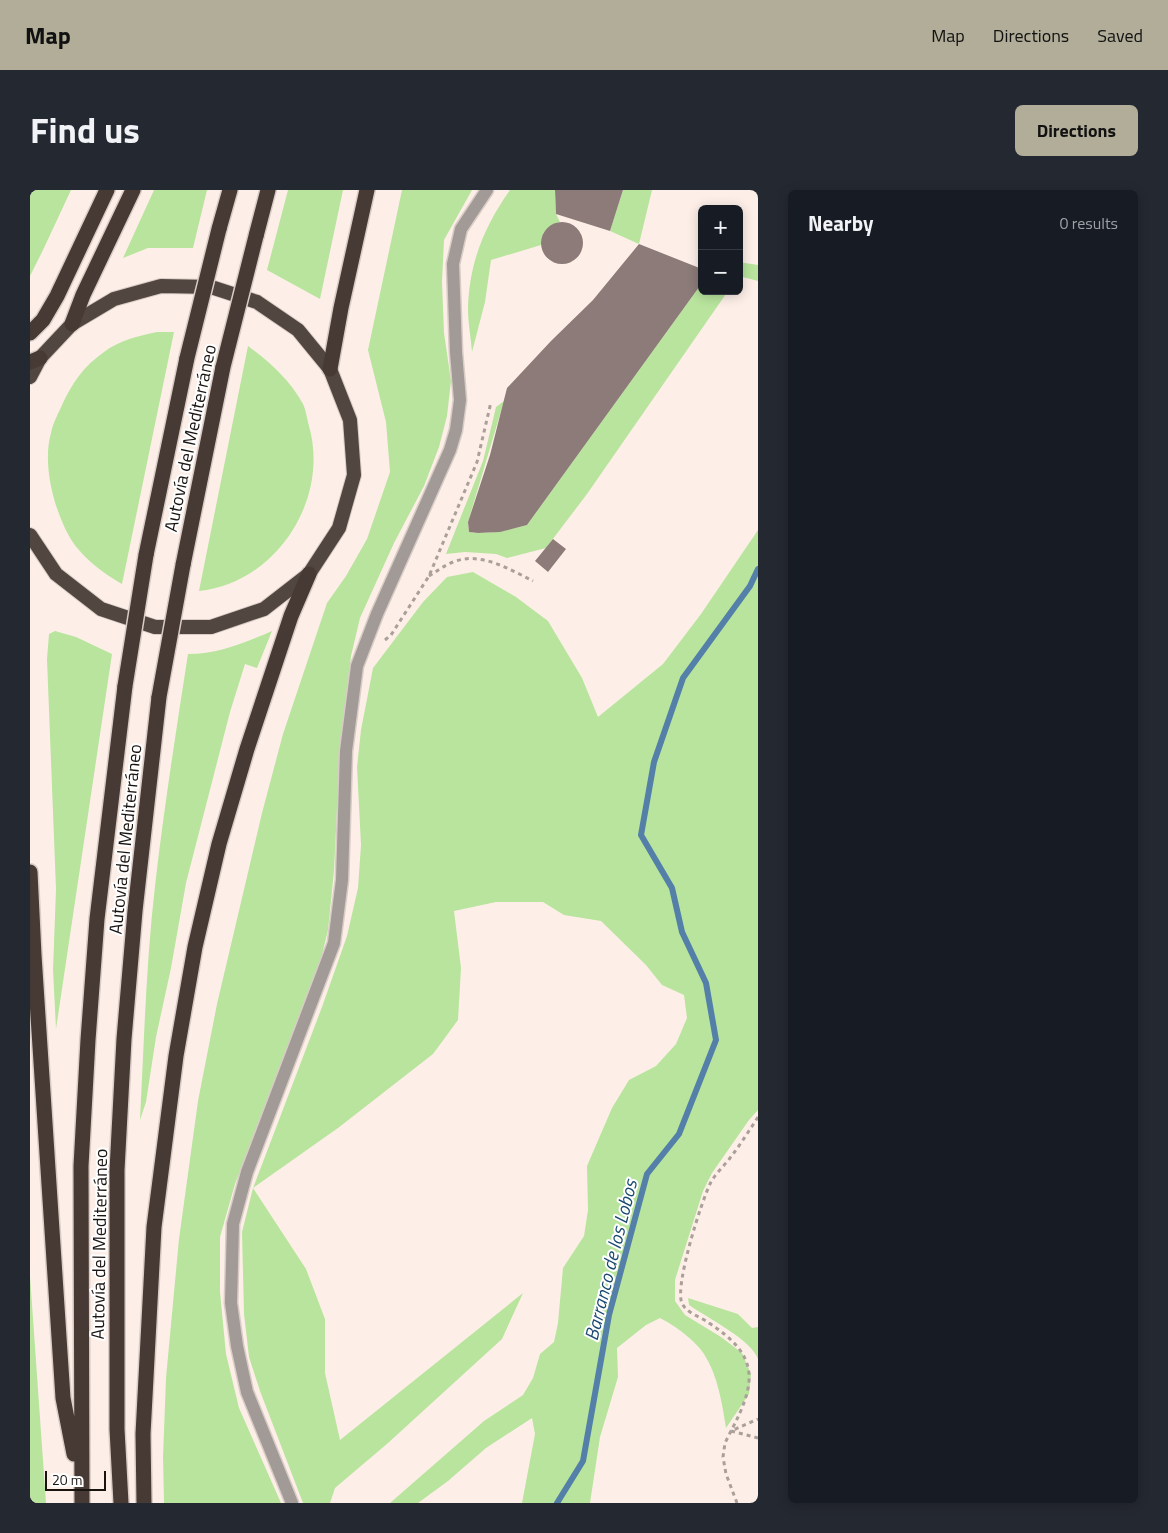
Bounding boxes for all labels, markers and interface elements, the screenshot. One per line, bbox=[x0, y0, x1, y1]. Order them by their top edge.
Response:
text: Map bbox=[25, 17, 71, 53]
text: Map bbox=[931, 22, 965, 49]
text: Directions bbox=[993, 22, 1069, 49]
text: Saved bbox=[1097, 22, 1143, 49]
text: Find us bbox=[30, 103, 140, 157]
button: Directions bbox=[1015, 105, 1138, 156]
map controls bbox=[698, 205, 743, 295]
button: + bbox=[698, 205, 743, 250]
text: Nearby bbox=[808, 207, 873, 239]
text: 0 results bbox=[1059, 211, 1118, 235]
button: − bbox=[698, 250, 743, 295]
street label: Autovía del Mediterráneo bbox=[157, 342, 223, 534]
street label: Autovía del Mediterráneo bbox=[102, 743, 148, 935]
street label: Autovía del Mediterráneo bbox=[84, 1148, 114, 1340]
water label: Barranco de los Lobos bbox=[576, 1175, 644, 1344]
scale bar bbox=[45, 1468, 106, 1491]
text: 20 m bbox=[52, 1469, 82, 1490]

